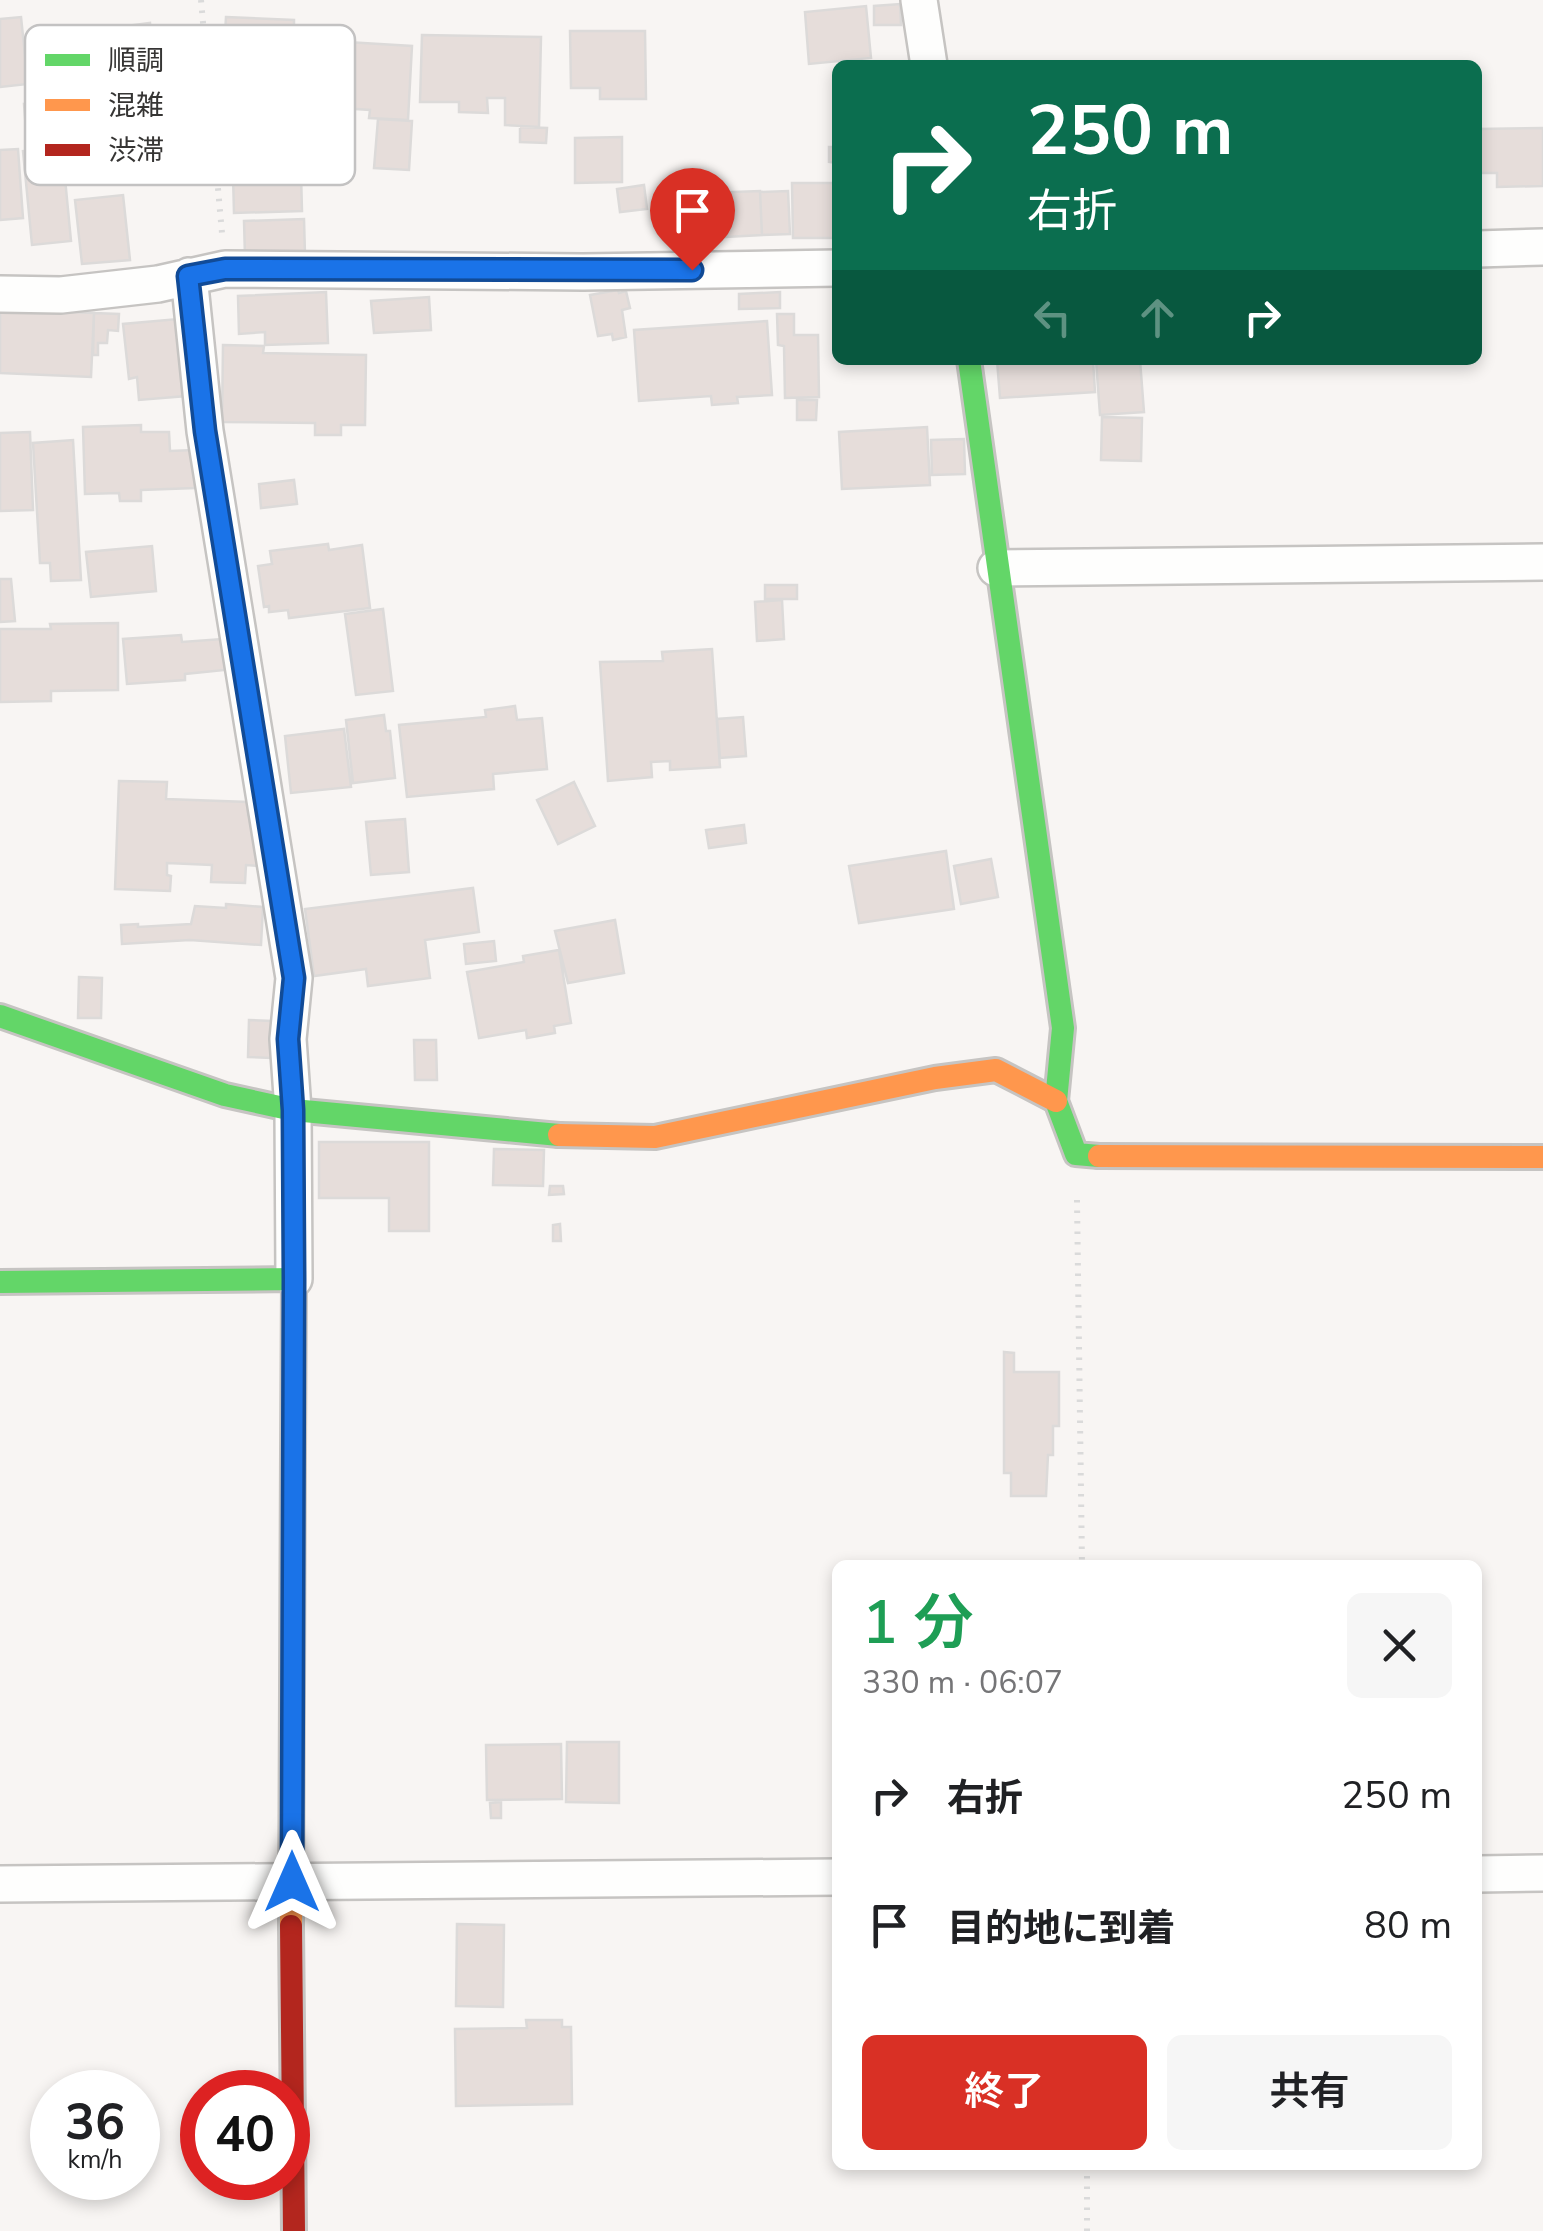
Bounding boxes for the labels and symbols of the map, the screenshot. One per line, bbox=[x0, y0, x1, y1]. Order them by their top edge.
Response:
legend bbox=[25, 25, 355, 185]
text: 順調 bbox=[108, 42, 164, 80]
text: 混雑 bbox=[108, 87, 164, 125]
text: 渋滞 bbox=[108, 132, 164, 170]
pin bbox=[650, 168, 735, 271]
position arrow bbox=[240, 1830, 344, 1934]
speed limit sign: 40 bbox=[180, 2070, 310, 2200]

